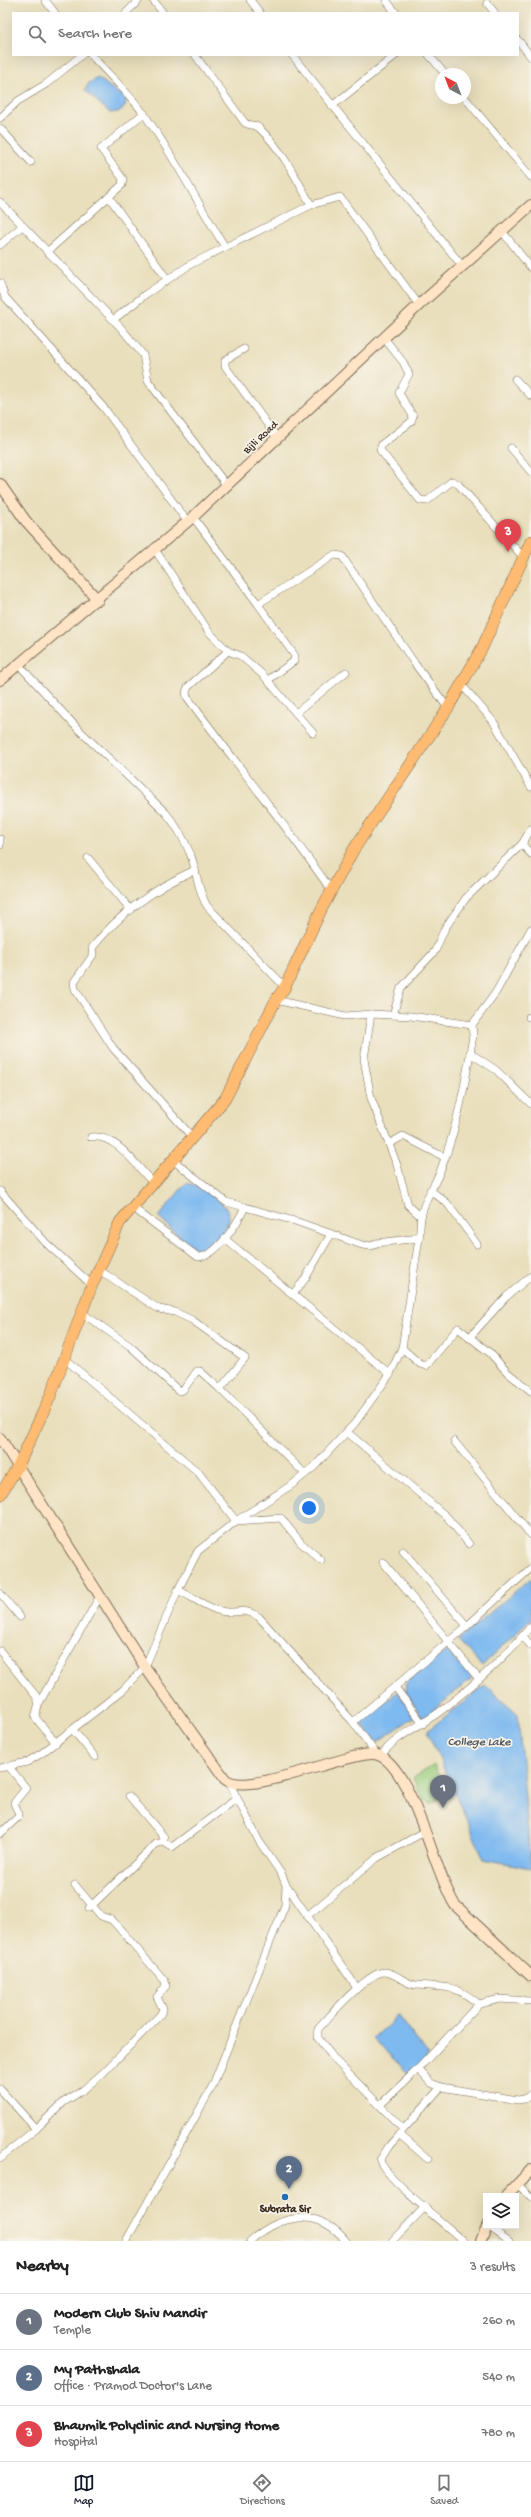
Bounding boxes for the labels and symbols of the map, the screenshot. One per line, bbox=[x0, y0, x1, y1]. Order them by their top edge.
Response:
north arrow bbox=[435, 68, 471, 104]
street label: Bijli Road bbox=[241, 418, 282, 458]
pin: 3 bbox=[495, 519, 521, 552]
your location bbox=[299, 1498, 319, 1518]
water label: College Lake bbox=[448, 1736, 511, 1750]
pin: 1 bbox=[430, 1775, 456, 1808]
pin: 2 bbox=[276, 2156, 302, 2189]
marker: Subrata Sir bbox=[280, 2192, 290, 2202]
place label: Subrata Sir bbox=[260, 2203, 311, 2216]

